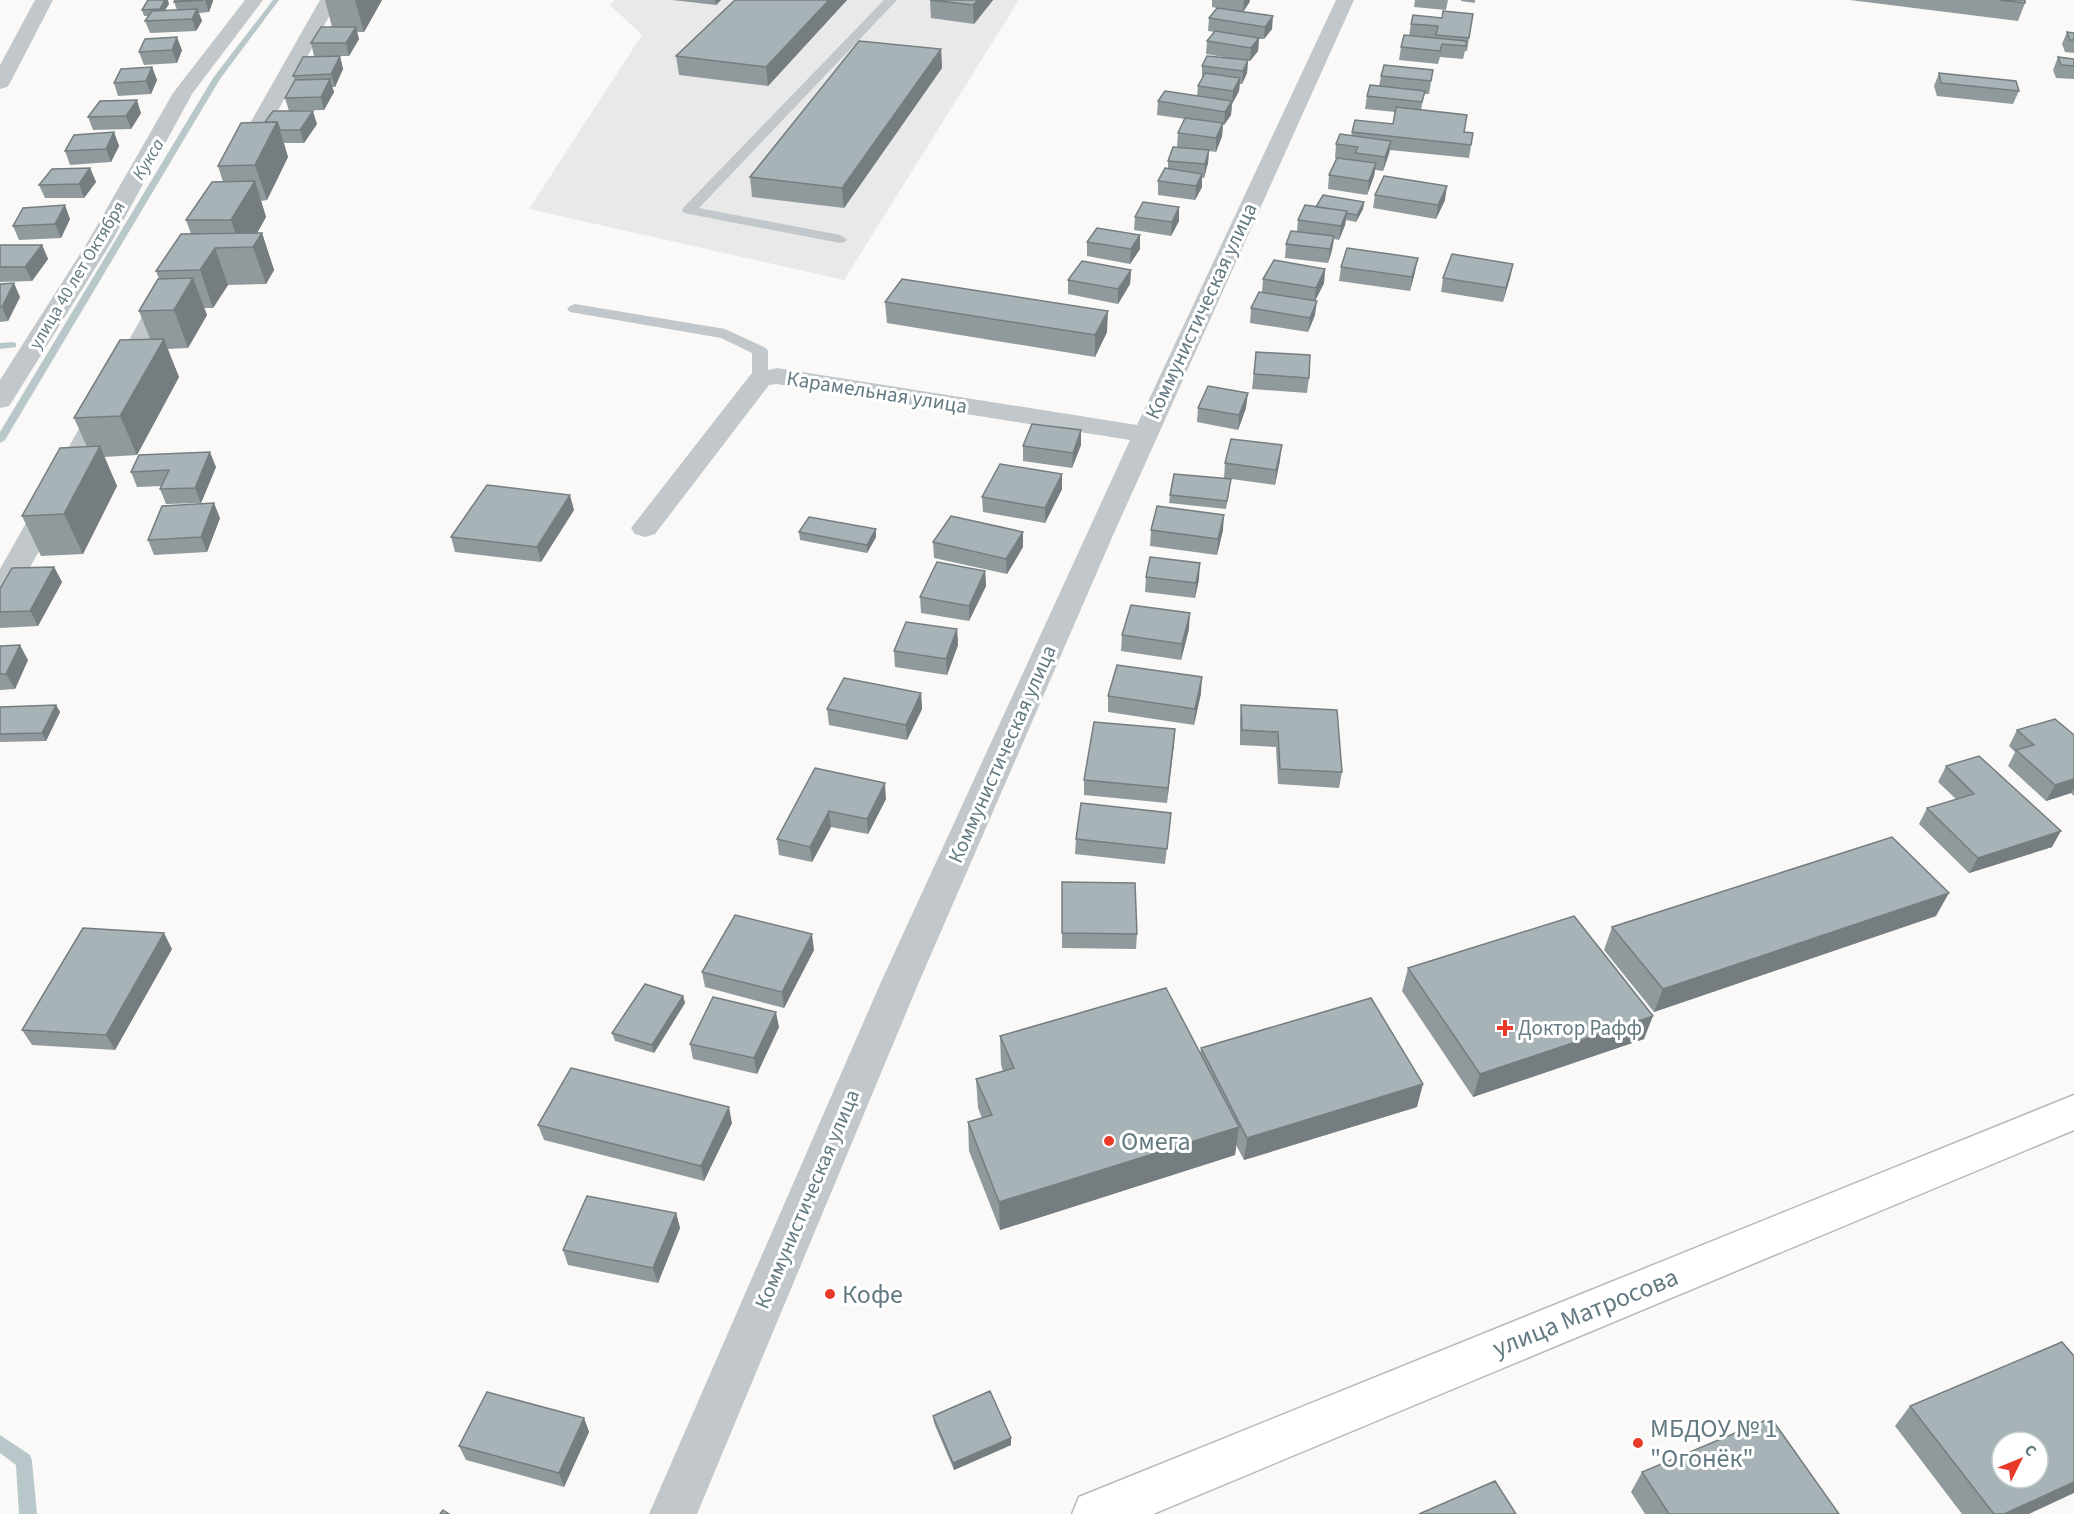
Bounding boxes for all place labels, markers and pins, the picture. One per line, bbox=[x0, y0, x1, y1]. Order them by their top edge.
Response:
place label: Доктор Рафф bbox=[1518, 1013, 1642, 1043]
marker: Доктор Рафф bbox=[1496, 1019, 1514, 1037]
place label: Омега bbox=[1121, 1123, 1191, 1160]
marker: Омега bbox=[1102, 1134, 1116, 1148]
place label: Кофе bbox=[842, 1276, 903, 1313]
marker: Кофе bbox=[823, 1287, 837, 1301]
place label: МБДОУ № 1 "Огонёк" bbox=[1650, 1410, 1777, 1477]
marker: МБДОУ № 1 "Огонёк" bbox=[1631, 1436, 1645, 1450]

